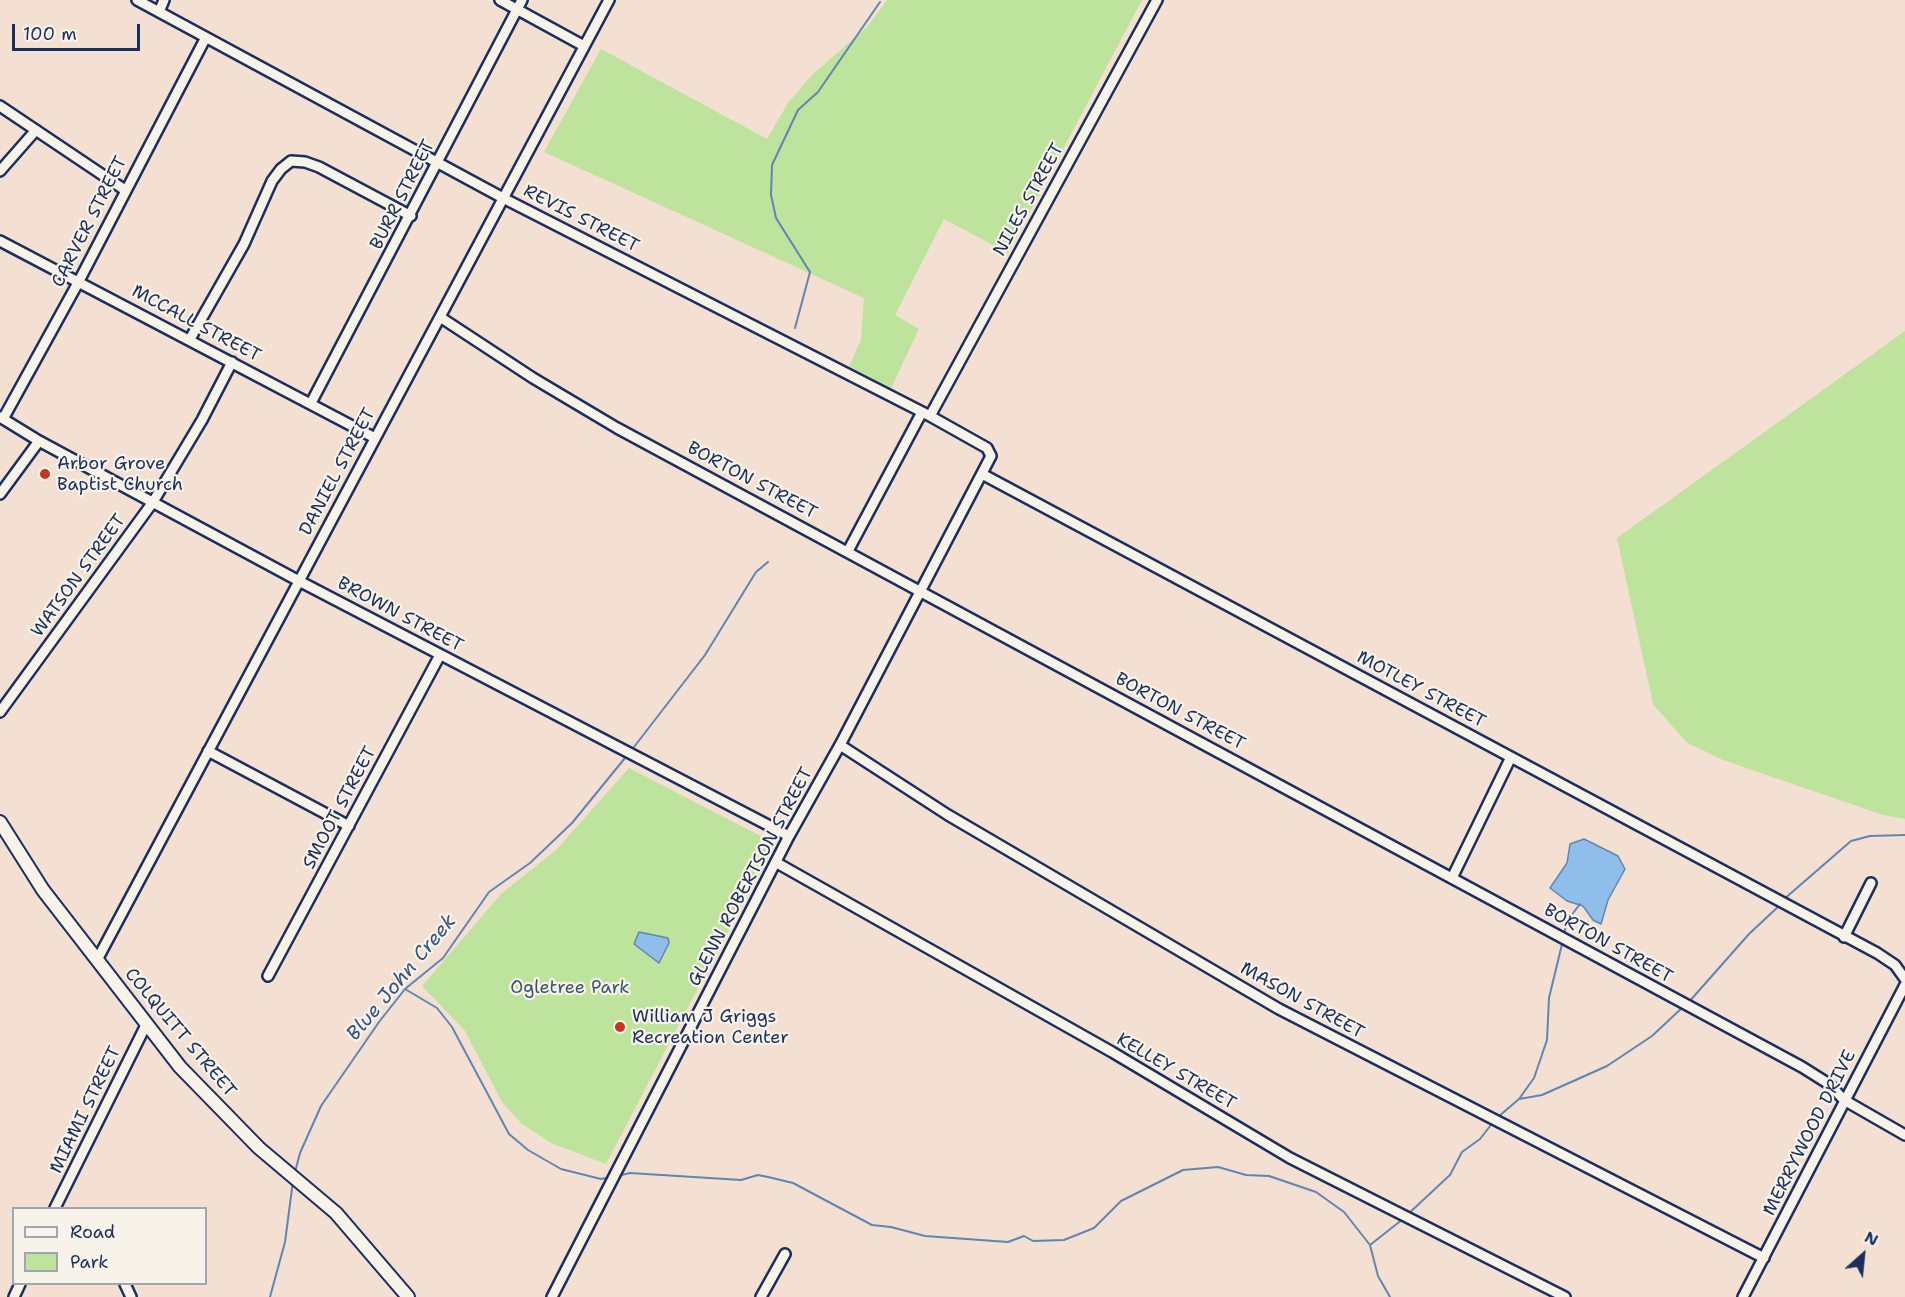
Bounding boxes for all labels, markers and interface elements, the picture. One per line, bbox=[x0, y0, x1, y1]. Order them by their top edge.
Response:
scale bar bbox=[15, 12, 142, 50]
text: 100 m bbox=[23, 22, 77, 46]
street label: BURR STREET bbox=[366, 137, 440, 253]
street label: NILES STREET bbox=[989, 140, 1069, 260]
street label: CARVER STREET bbox=[48, 153, 132, 291]
street label: REVIS STREET bbox=[519, 181, 643, 257]
street label: MCCALL STREET bbox=[128, 281, 264, 367]
street label: DANIEL STREET bbox=[295, 405, 381, 539]
street label: BORTON STREET bbox=[683, 438, 821, 524]
place label: Arbor Grove Baptist Church bbox=[57, 453, 183, 496]
marker: Arbor Grove Baptist Church bbox=[38, 467, 52, 481]
street label: WATSON STREET bbox=[27, 510, 131, 642]
street label: BROWN STREET bbox=[333, 573, 467, 657]
street label: MOTLEY STREET bbox=[1353, 647, 1489, 733]
street label: BORTON STREET bbox=[1111, 669, 1249, 755]
street label: SMOOT STREET bbox=[299, 743, 381, 873]
street label: GLENN ROBERTSON STREET bbox=[684, 764, 818, 990]
street label: BORTON STREET bbox=[1540, 900, 1676, 988]
water label: Blue John Creek bbox=[342, 910, 462, 1046]
street label: MASON STREET bbox=[1236, 958, 1368, 1044]
street label: COLQUITT STREET bbox=[120, 964, 240, 1102]
park label: Ogletree Park bbox=[510, 977, 630, 999]
place label: William J Griggs Recreation Center bbox=[632, 1006, 789, 1048]
marker: William J Griggs Recreation Center bbox=[613, 1020, 627, 1034]
street label: KELLEY STREET bbox=[1112, 1029, 1240, 1115]
street label: MIAMI STREET bbox=[46, 1043, 126, 1177]
street label: MERRYWOOD DRIVE bbox=[1759, 1047, 1861, 1219]
legend bbox=[12, 1207, 207, 1285]
text: Road bbox=[70, 1220, 115, 1244]
north arrow bbox=[1833, 1225, 1893, 1285]
text: N bbox=[1861, 1226, 1882, 1251]
text: Park bbox=[70, 1250, 109, 1274]

